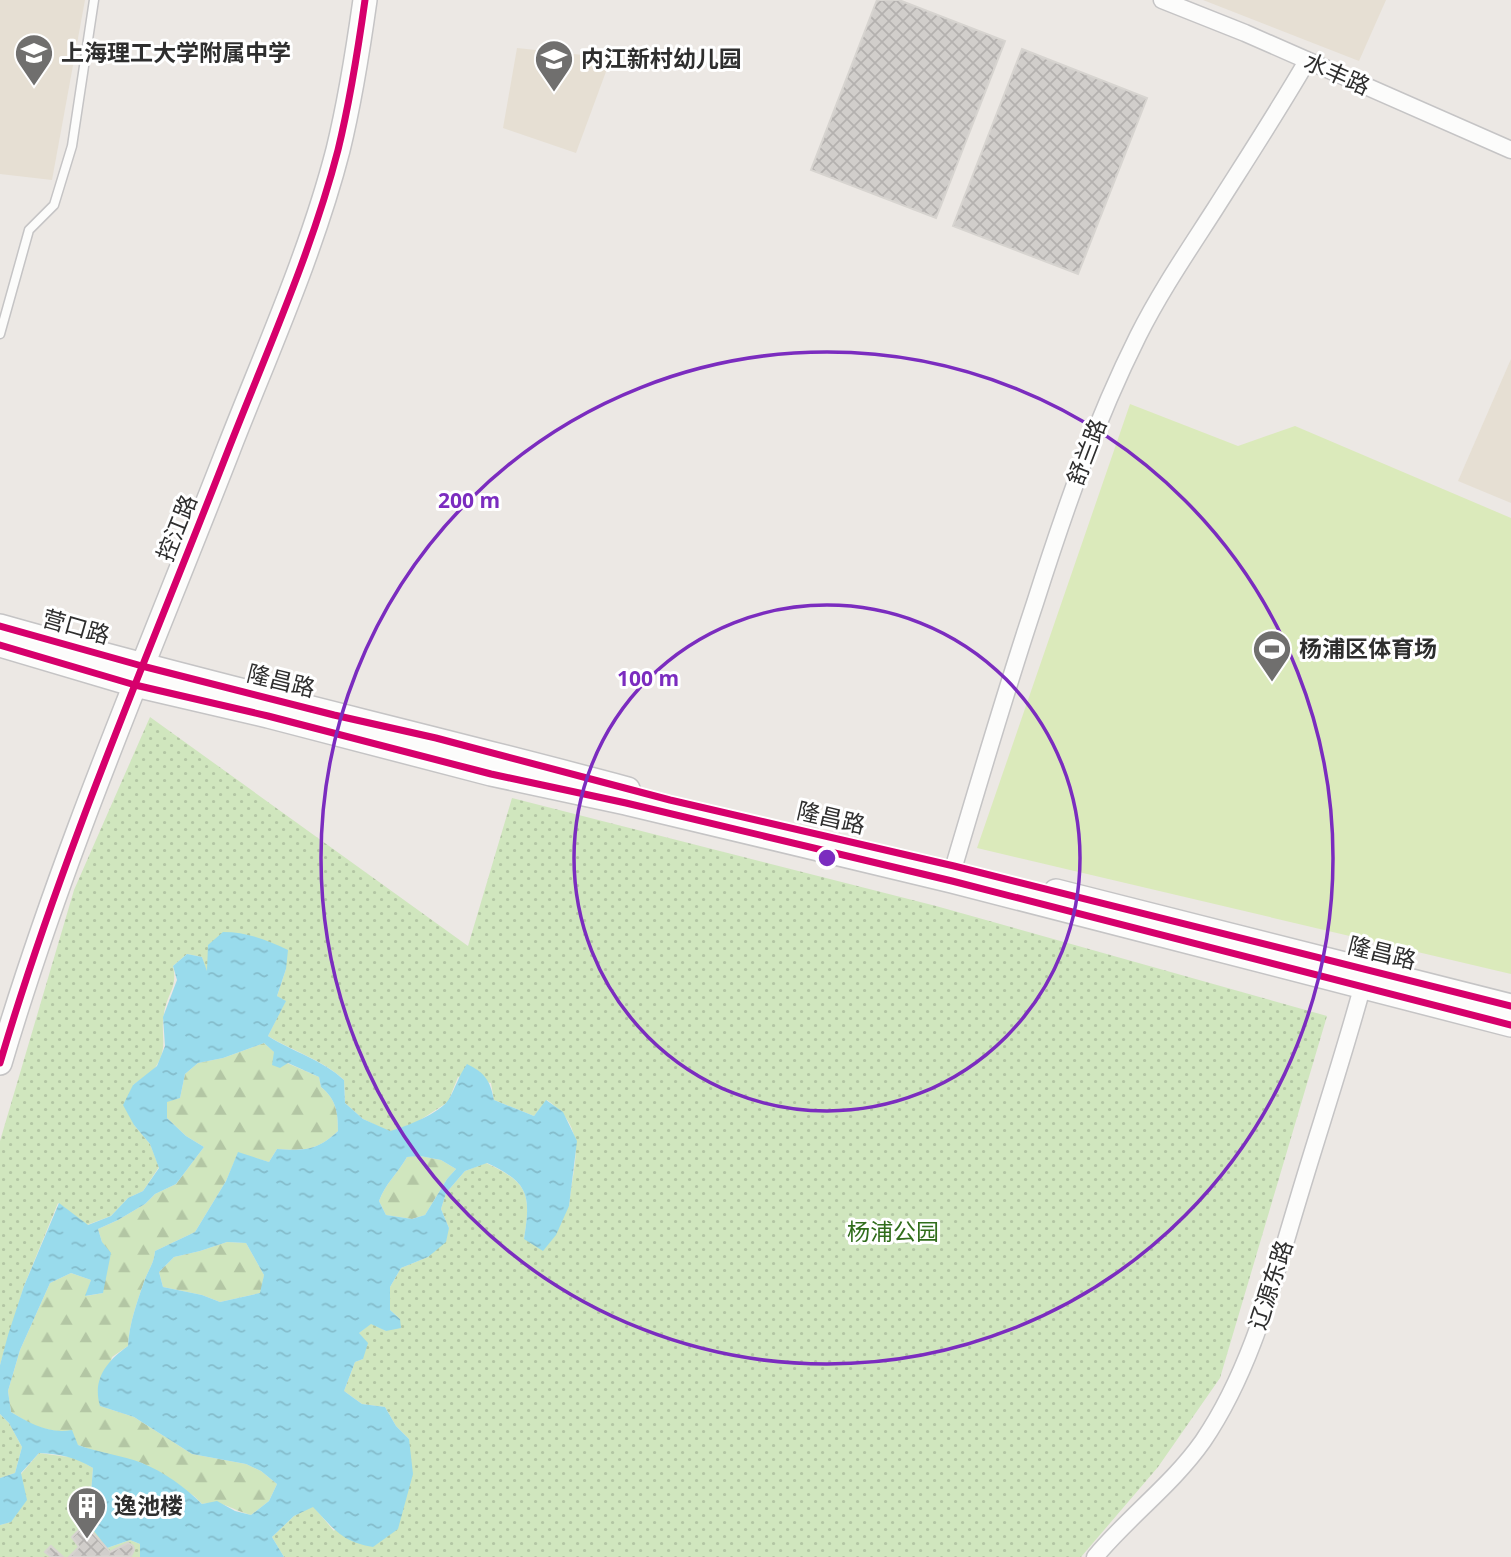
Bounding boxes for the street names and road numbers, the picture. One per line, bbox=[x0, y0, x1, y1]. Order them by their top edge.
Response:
street label: 水丰路 bbox=[1299, 44, 1375, 102]
street label: 舒兰路 bbox=[1059, 414, 1113, 490]
street label: 控江路 bbox=[148, 490, 204, 566]
street label: 营口路 bbox=[39, 601, 114, 651]
street label: 隆昌路 bbox=[244, 656, 319, 704]
street label: 隆昌路 bbox=[794, 794, 868, 840]
street label: 隆昌路 bbox=[1345, 928, 1420, 976]
street label: 辽源东路 bbox=[1241, 1236, 1299, 1333]

